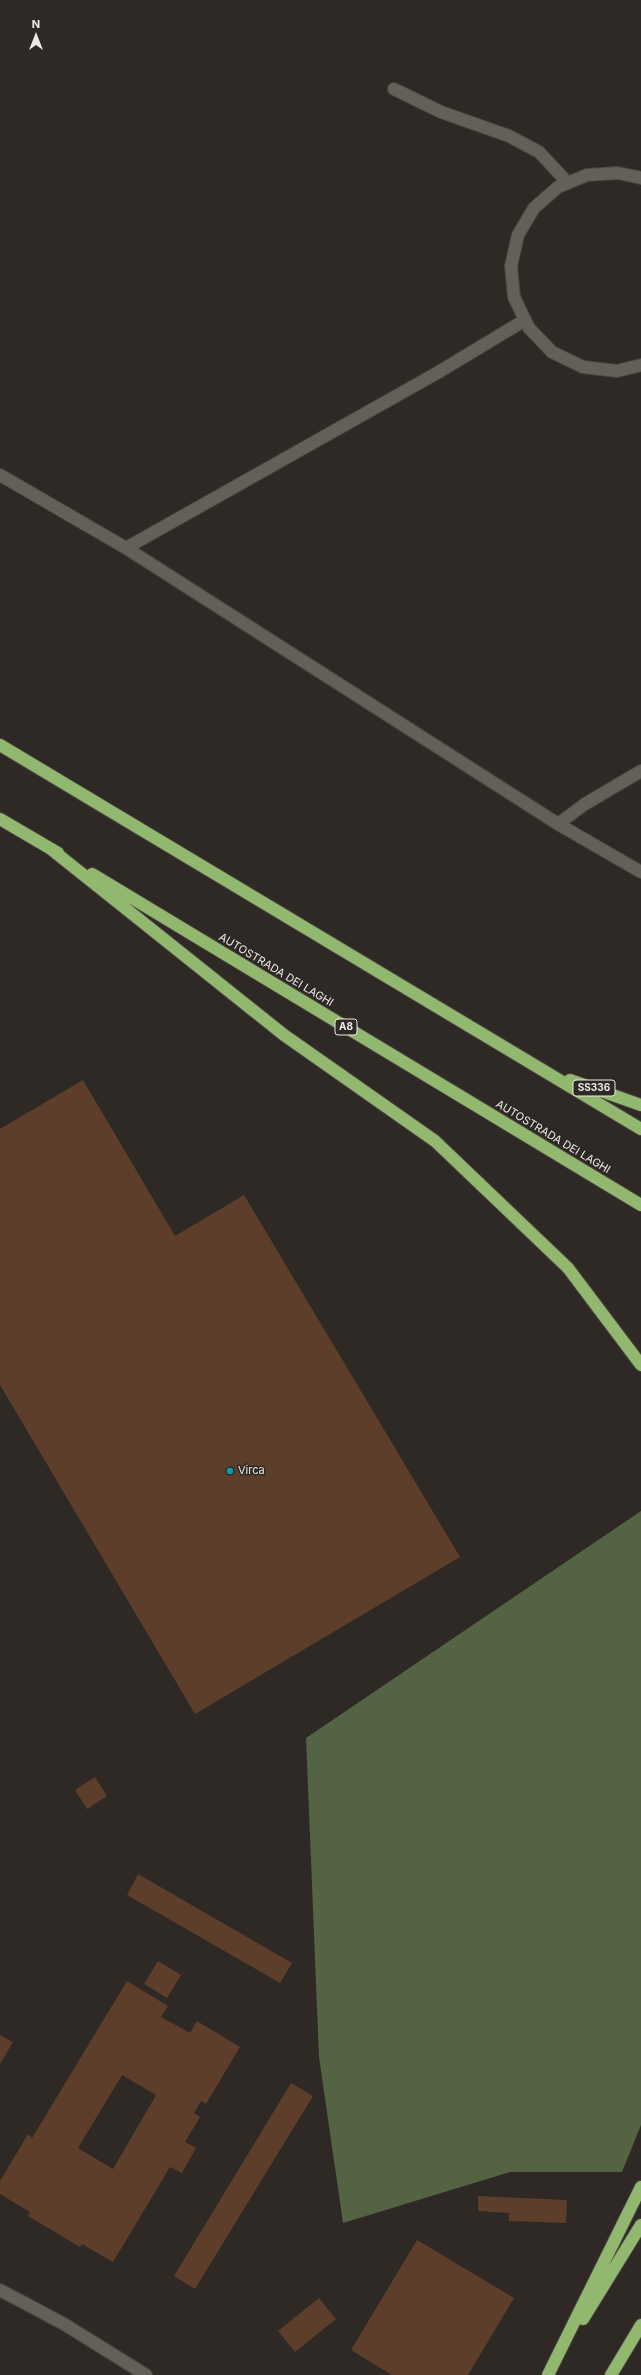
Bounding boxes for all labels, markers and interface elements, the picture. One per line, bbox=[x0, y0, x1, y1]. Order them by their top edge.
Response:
north arrow bbox=[16, 16, 56, 56]
text: N bbox=[32, 17, 40, 31]
street label: AUTOSTRADA DEI LAGHI bbox=[216, 931, 336, 1009]
road number: A8 bbox=[335, 1019, 357, 1035]
road number: SS336 bbox=[573, 1080, 615, 1096]
street label: AUTOSTRADA DEI LAGHI bbox=[493, 1098, 613, 1176]
place label: Virca bbox=[238, 1464, 265, 1478]
marker: Virca bbox=[225, 1466, 235, 1476]

